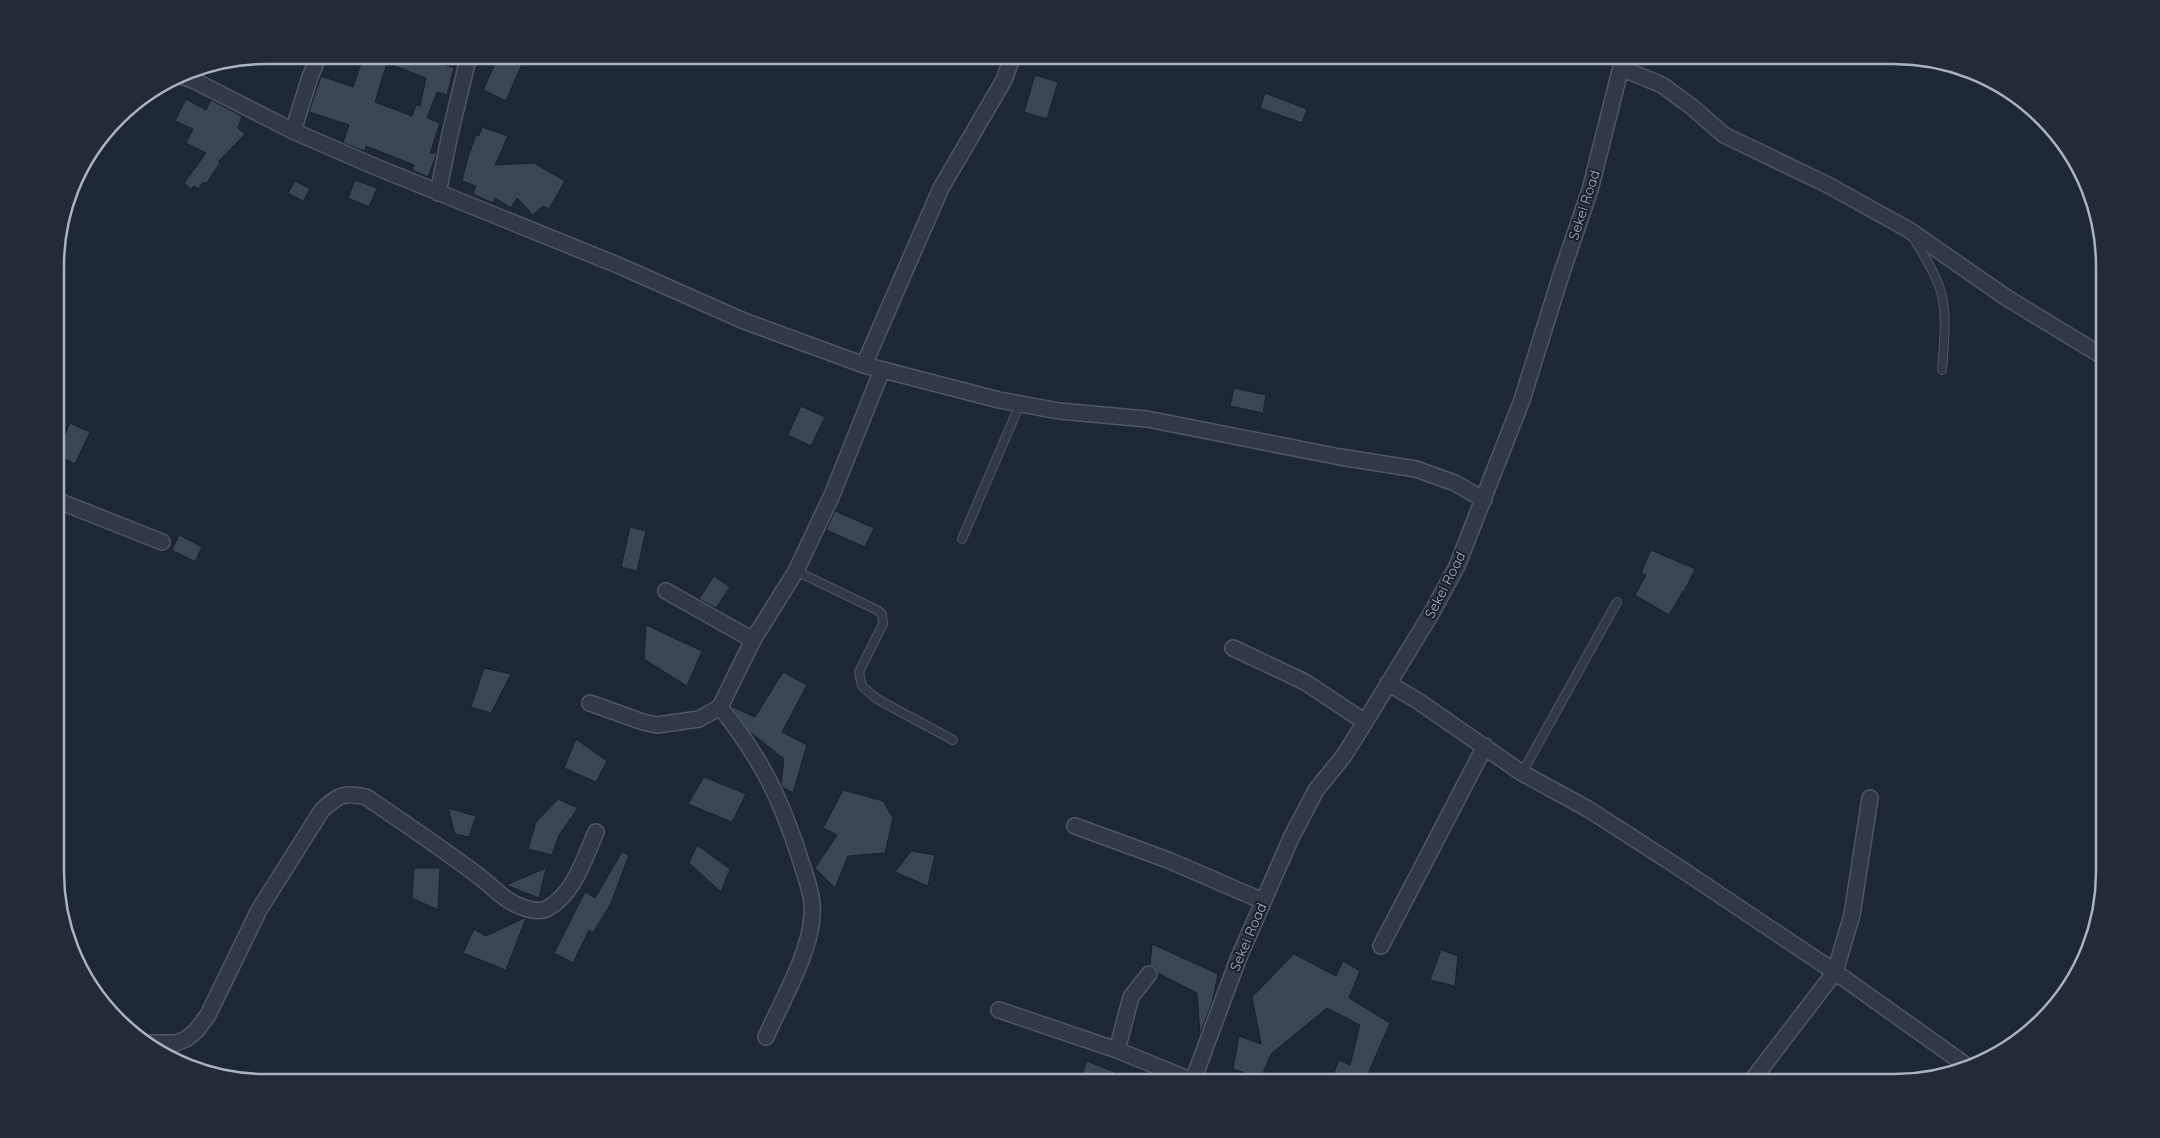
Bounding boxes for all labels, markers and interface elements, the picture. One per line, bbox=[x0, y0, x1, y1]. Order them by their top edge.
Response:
street label: Sekei Road bbox=[1564, 168, 1604, 242]
street label: Sekei Road bbox=[1421, 549, 1469, 621]
street label: Sekei Road bbox=[1226, 900, 1270, 974]

